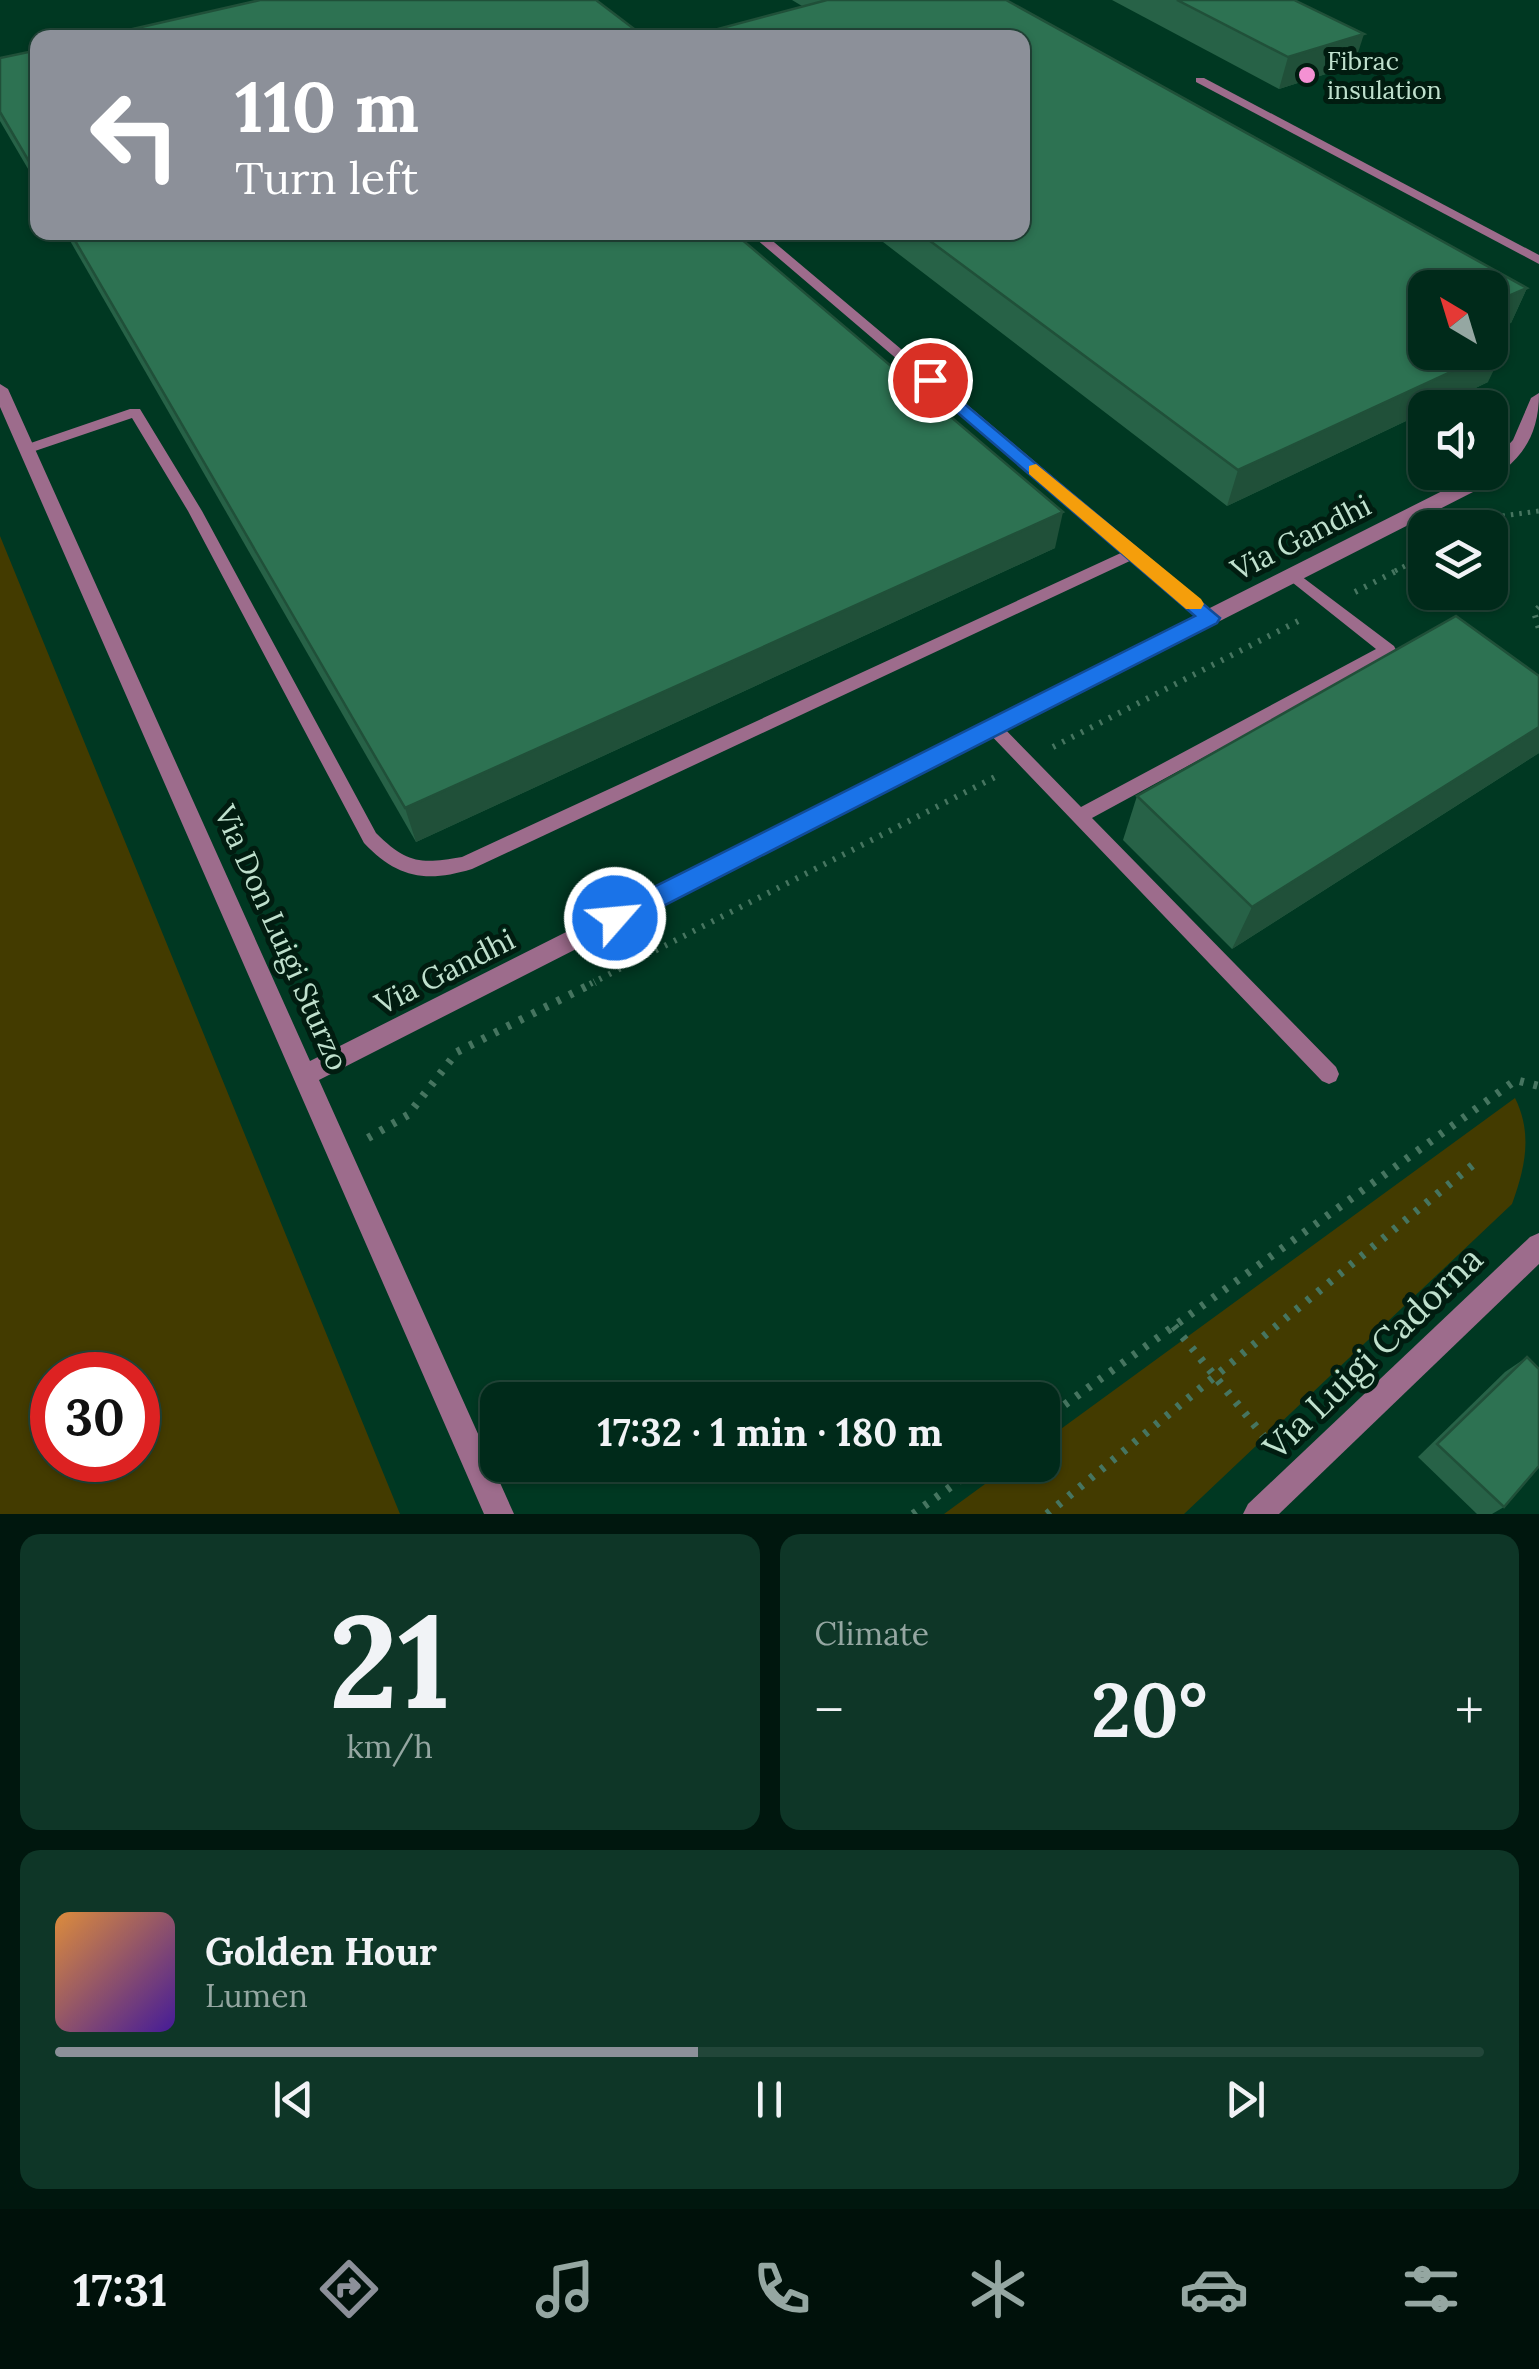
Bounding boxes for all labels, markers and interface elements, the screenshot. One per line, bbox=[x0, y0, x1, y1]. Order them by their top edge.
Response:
place label: Fibrac insulation bbox=[1327, 45, 1442, 106]
text: 110 m bbox=[235, 62, 419, 151]
marker: Fibrac insulation bbox=[1296, 64, 1318, 86]
icon: left bbox=[70, 70, 200, 200]
text: Turn left bbox=[235, 149, 418, 206]
north arrow bbox=[1408, 270, 1508, 370]
map controls bbox=[1408, 270, 1508, 610]
pin bbox=[888, 338, 973, 423]
icon: arrive bbox=[903, 353, 958, 408]
button: sound bbox=[1408, 390, 1508, 490]
street label: Via Gandhi bbox=[1223, 486, 1377, 589]
button: layers bbox=[1408, 510, 1508, 610]
street label: Via Don Luigi Sturzo bbox=[205, 798, 358, 1077]
position arrow bbox=[563, 866, 667, 970]
street label: Via Gandhi bbox=[367, 920, 521, 1023]
street label: Via Luigi Cadorna bbox=[1253, 1236, 1492, 1470]
speed limit sign: 30 bbox=[30, 1352, 160, 1482]
text: 17:32 · 1 min · 180 m bbox=[598, 1408, 942, 1456]
text: 21 bbox=[329, 1577, 451, 1744]
text: Climate bbox=[815, 1613, 929, 1654]
text: 20° bbox=[1091, 1662, 1207, 1758]
text: − bbox=[815, 1675, 844, 1745]
text: + bbox=[1455, 1675, 1484, 1745]
text: km/h bbox=[347, 1726, 433, 1767]
text: Golden Hour bbox=[205, 1927, 437, 1975]
text: Lumen bbox=[205, 1975, 308, 2016]
icon: previous bbox=[266, 2072, 321, 2127]
icon: pause bbox=[742, 2072, 797, 2127]
icon: next bbox=[1218, 2072, 1273, 2127]
icon: directions bbox=[314, 2254, 384, 2324]
icon: music bbox=[530, 2254, 600, 2324]
icon: phone bbox=[747, 2254, 817, 2324]
icon: climate bbox=[963, 2254, 1033, 2324]
icon: car bbox=[1179, 2254, 1249, 2324]
icon: filters bbox=[1396, 2254, 1466, 2324]
text: 17:31 bbox=[73, 2261, 167, 2318]

